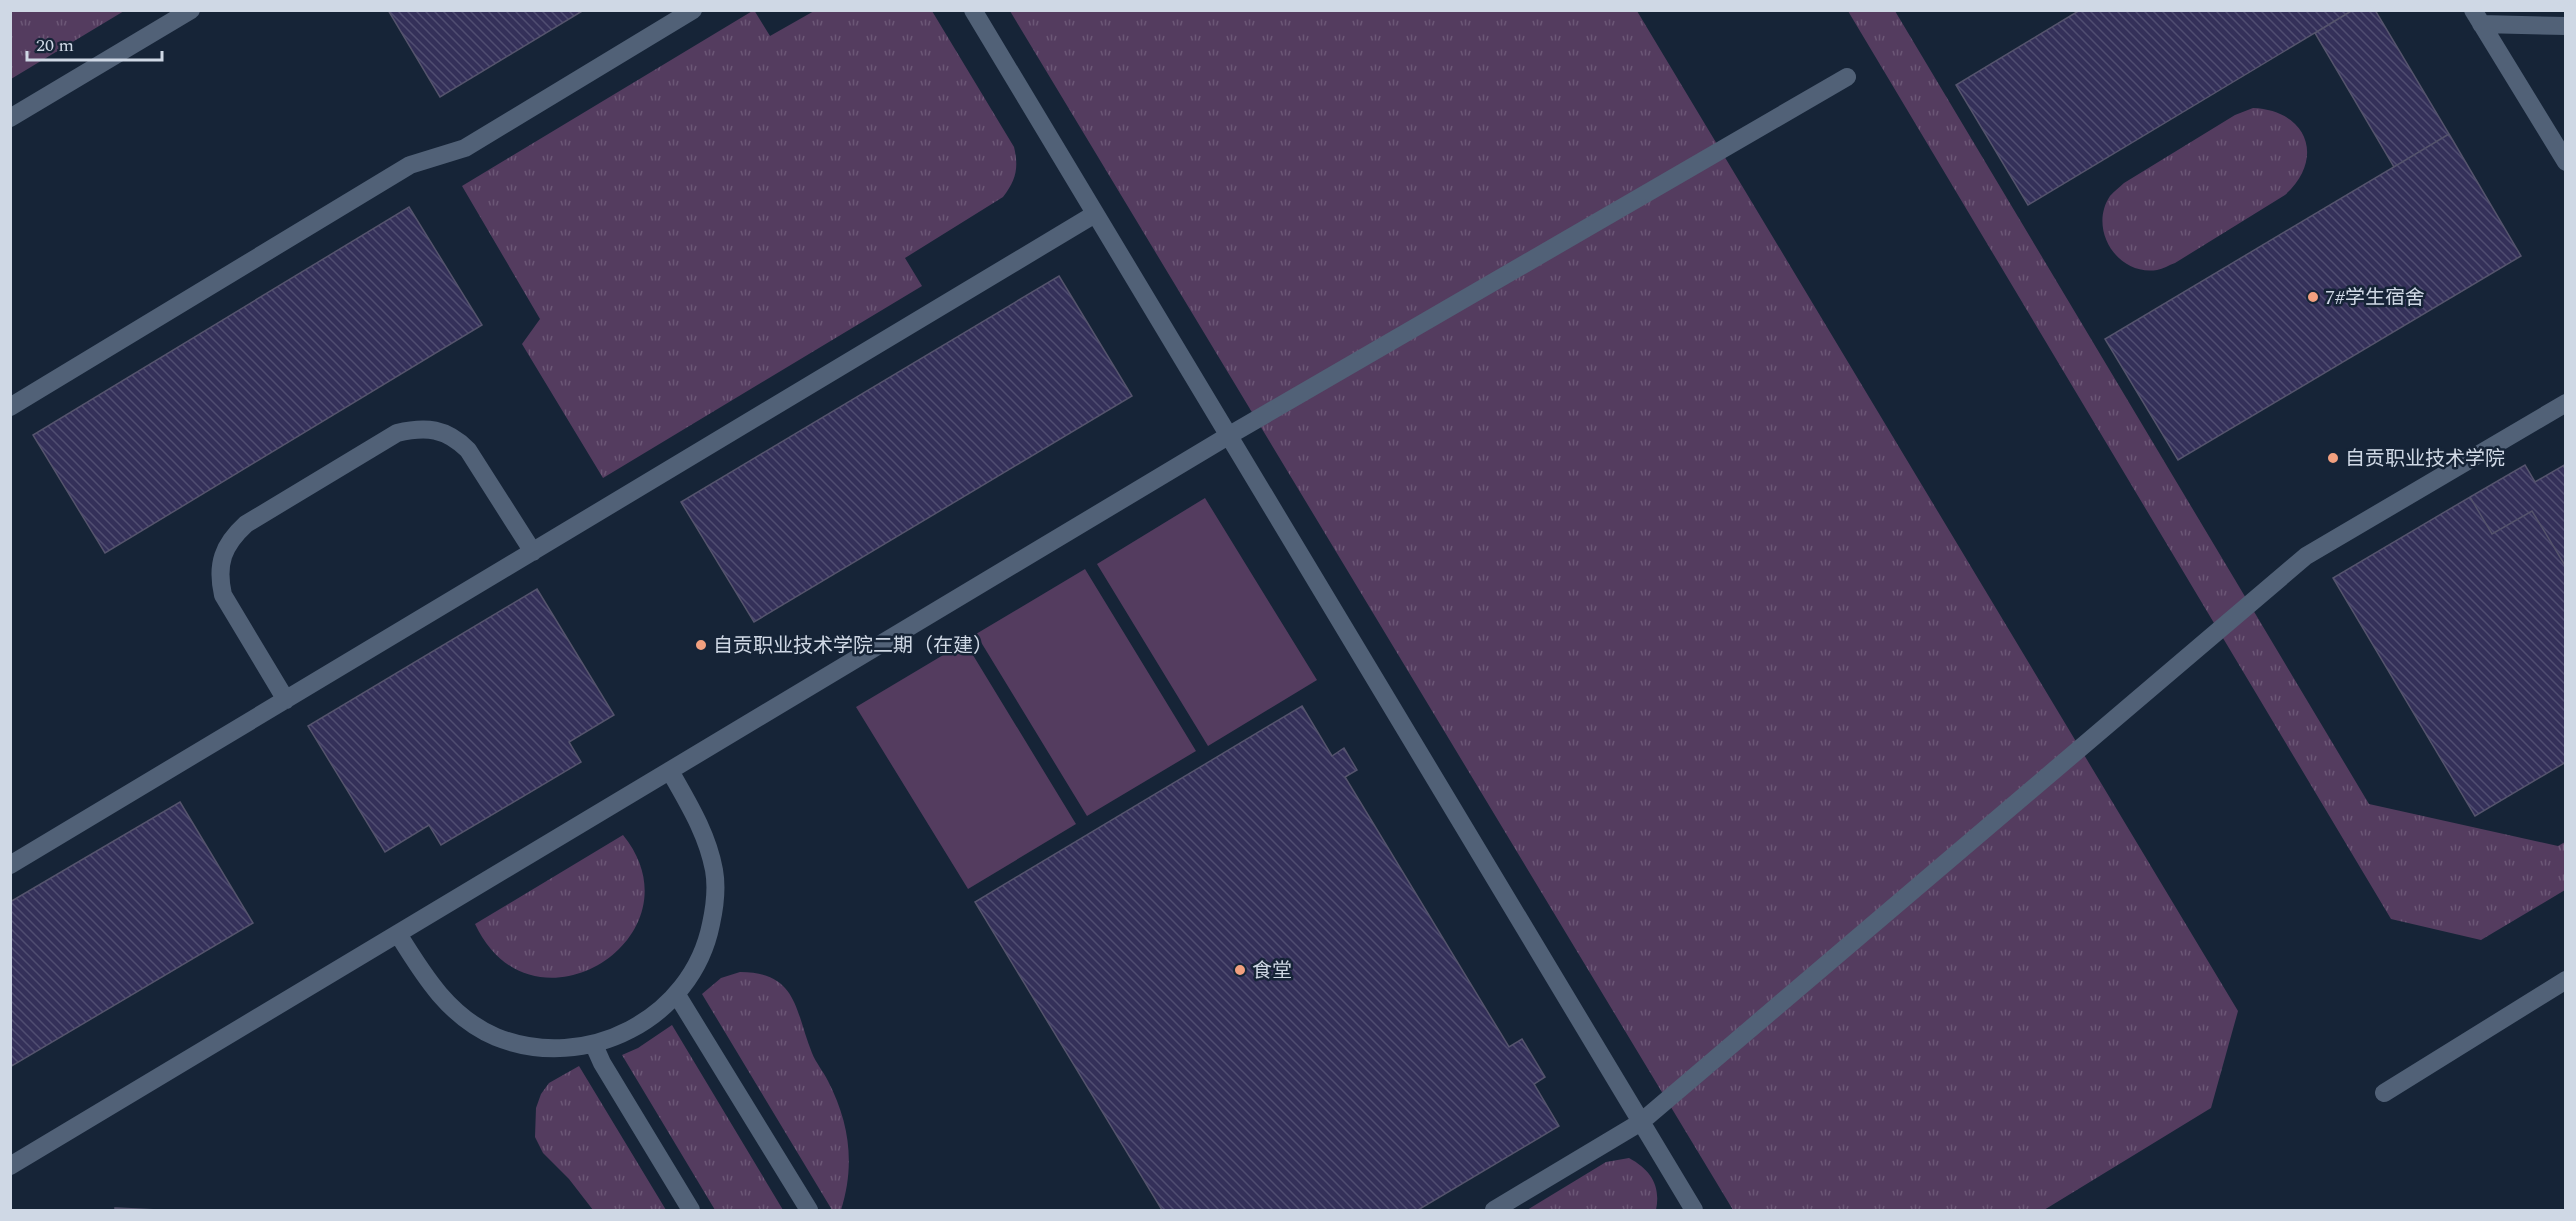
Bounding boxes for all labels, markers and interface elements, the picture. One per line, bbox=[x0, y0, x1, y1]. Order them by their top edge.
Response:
scale bar bbox=[27, 24, 162, 62]
text: 20 m bbox=[36, 32, 74, 59]
place label: 7#学生宿舍 bbox=[2325, 283, 2425, 313]
marker: 7#学生宿舍 bbox=[2306, 290, 2320, 304]
place label: 自贡职业技术学院 bbox=[2345, 444, 2505, 474]
marker: 自贡职业技术学院 bbox=[2326, 451, 2340, 465]
place label: 自贡职业技术学院二期（在建） bbox=[713, 631, 993, 661]
marker: 自贡职业技术学院二期（在建） bbox=[694, 638, 708, 652]
place label: 食堂 bbox=[1252, 956, 1292, 986]
marker: 食堂 bbox=[1233, 963, 1247, 977]

